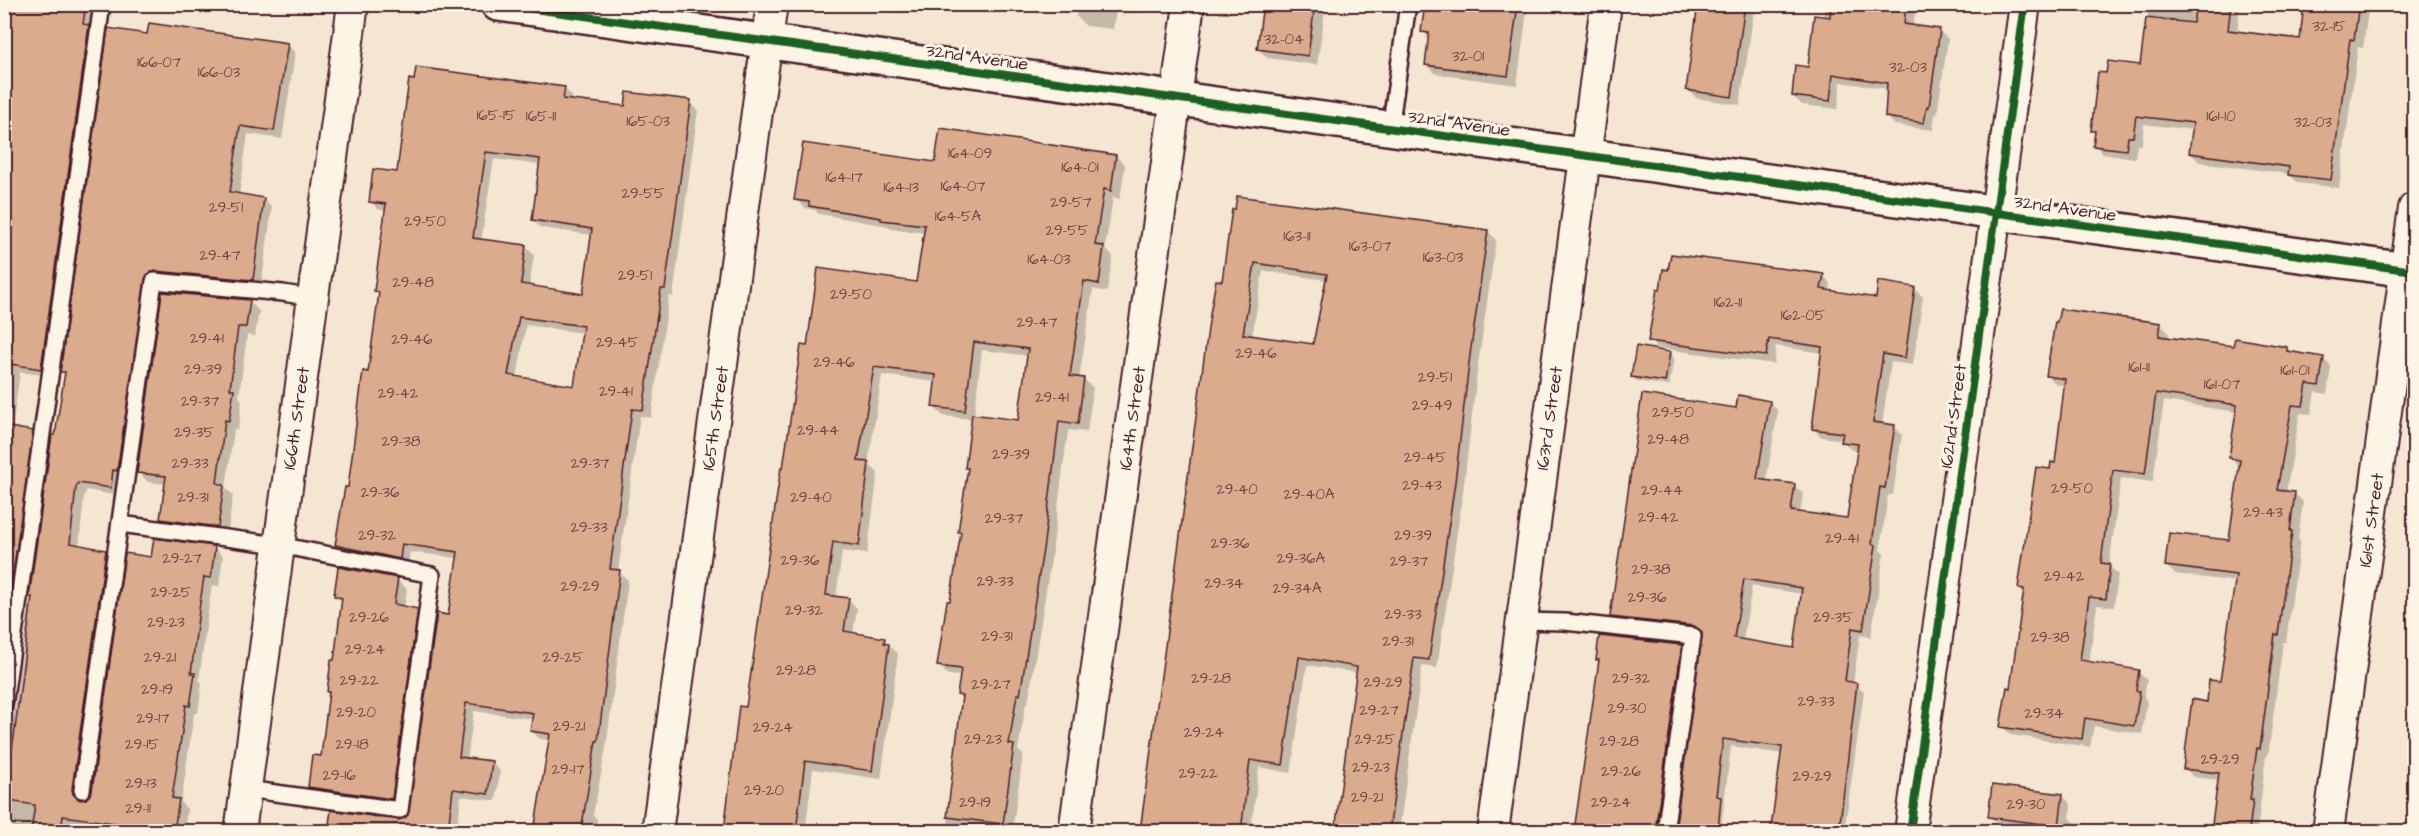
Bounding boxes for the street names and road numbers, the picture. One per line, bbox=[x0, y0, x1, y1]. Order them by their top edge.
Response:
street label: 32nd Avenue bbox=[924, 38, 1030, 77]
street label: 32nd Avenue bbox=[1406, 104, 1512, 143]
street label: 32nd Avenue bbox=[2012, 189, 2118, 228]
street label: 162nd Street bbox=[1934, 362, 1973, 470]
street label: 166th Street bbox=[277, 364, 316, 471]
street label: 165th Street bbox=[696, 364, 735, 472]
street label: 164th Street bbox=[1113, 364, 1152, 472]
street label: 163rd Street bbox=[1530, 364, 1569, 472]
street label: 161st Street bbox=[2353, 471, 2391, 569]

